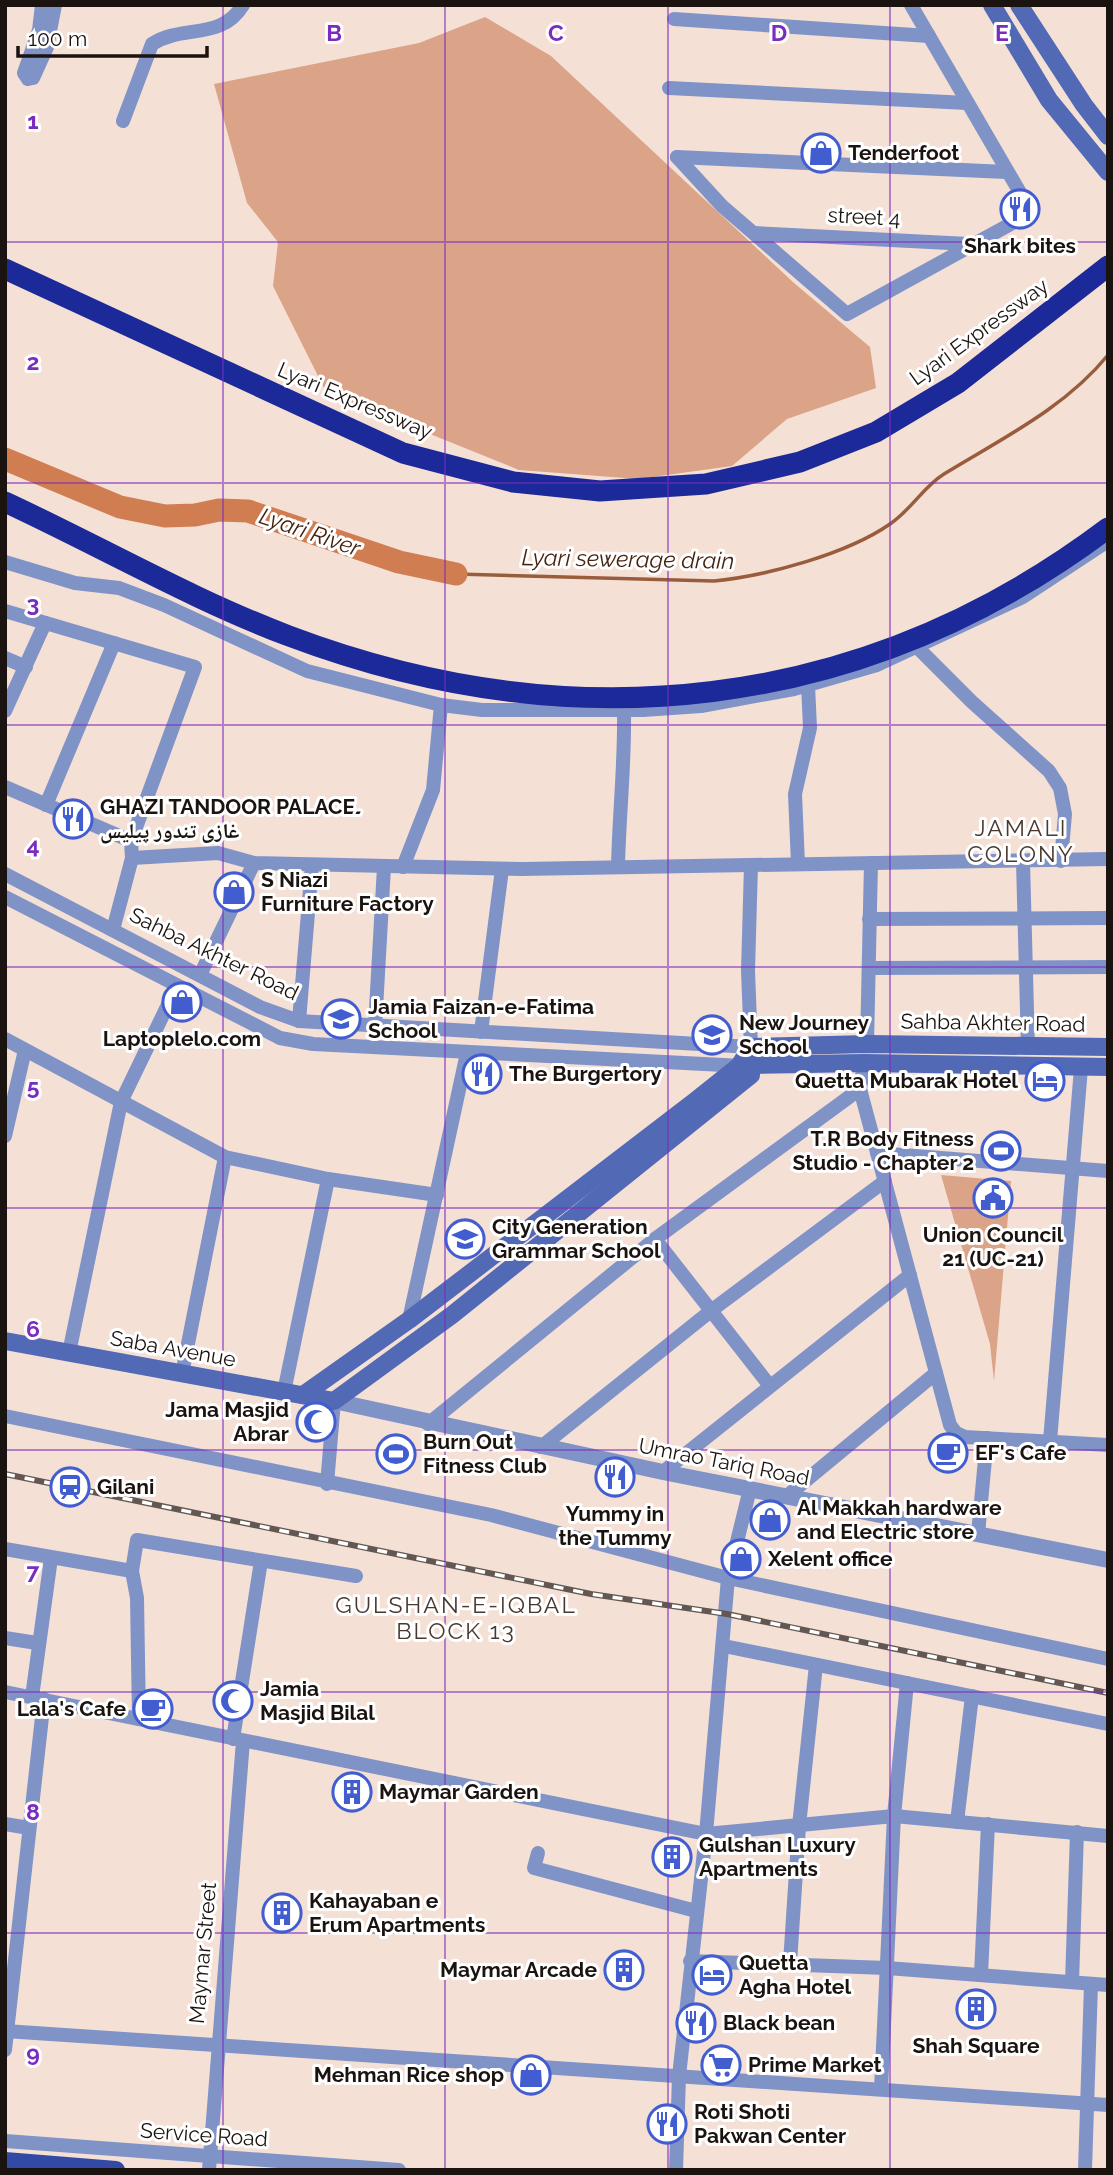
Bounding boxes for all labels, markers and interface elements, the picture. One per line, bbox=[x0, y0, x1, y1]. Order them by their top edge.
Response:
scale bar bbox=[18, 14, 206, 58]
text: B bbox=[326, 19, 342, 46]
text: C bbox=[548, 19, 564, 46]
text: D bbox=[771, 19, 787, 46]
text: E bbox=[995, 19, 1009, 46]
text: 100 m bbox=[28, 26, 87, 51]
text: 1 bbox=[27, 107, 39, 134]
shop icon: Tenderfoot bbox=[800, 132, 842, 174]
place label: Tenderfoot bbox=[848, 140, 959, 165]
restaurant icon: Shark bites bbox=[999, 188, 1041, 230]
street label: street 4 bbox=[827, 202, 901, 231]
place label: Shark bites bbox=[964, 233, 1076, 258]
street label: Lyari Expressway bbox=[904, 273, 1053, 390]
text: 2 bbox=[27, 348, 39, 375]
street label: Lyari Expressway bbox=[274, 357, 436, 444]
water label: Lyari River bbox=[256, 502, 365, 562]
water label: Lyari sewerage drain bbox=[522, 543, 735, 574]
text: 3 bbox=[27, 590, 39, 617]
place label: GHAZI TANDOOR PALACE۔ غازی تندور پیلیس bbox=[100, 794, 361, 844]
restaurant icon: GHAZI TANDOOR PALACE۔ غازی تندور پیلیس bbox=[52, 798, 94, 840]
district label: JAMALI COLONY bbox=[967, 814, 1075, 867]
text: 4 bbox=[26, 832, 40, 859]
place label: S Niazi Furniture Factory bbox=[261, 867, 434, 916]
shop icon: S Niazi Furniture Factory bbox=[213, 871, 255, 913]
street label: Sahba Akhter Road bbox=[126, 902, 303, 1005]
shop icon: Laptoplelo.com bbox=[161, 981, 203, 1023]
place label: Jamia Faizan-e-Fatima School bbox=[368, 994, 594, 1043]
school or university icon: Jamia Faizan-e-Fatima School bbox=[320, 998, 362, 1040]
street label: Sahba Akhter Road bbox=[900, 1008, 1086, 1037]
place label: New Journey School bbox=[739, 1010, 869, 1059]
school or university icon: New Journey School bbox=[691, 1014, 733, 1056]
place label: Laptoplelo.com bbox=[103, 1026, 261, 1051]
restaurant icon: The Burgertory bbox=[461, 1053, 503, 1095]
hotel icon: Quetta Mubarak Hotel bbox=[1024, 1060, 1066, 1102]
place label: The Burgertory bbox=[509, 1061, 662, 1086]
place label: Quetta Mubarak Hotel bbox=[795, 1068, 1018, 1093]
text: 5 bbox=[27, 1073, 40, 1100]
place label: T.R Body Fitness Studio - Chapter 2 bbox=[792, 1126, 974, 1175]
sports icon: T.R Body Fitness Studio - Chapter 2 bbox=[980, 1130, 1022, 1172]
public building icon: Union Council 21 (UC-21) bbox=[972, 1177, 1014, 1219]
place label: City Generation Grammar School bbox=[492, 1214, 661, 1263]
school or university icon: City Generation Grammar School bbox=[444, 1218, 486, 1260]
place label: Union Council 21 (UC-21) bbox=[923, 1222, 1064, 1271]
text: 6 bbox=[26, 1315, 40, 1342]
street label: Saba Avenue bbox=[108, 1325, 238, 1372]
place label: Jama Masjid Abrar bbox=[165, 1397, 289, 1446]
mosque icon: Jama Masjid Abrar bbox=[295, 1401, 337, 1443]
place label: Burn Out Fitness Club bbox=[423, 1429, 547, 1478]
cafe icon: EF's Cafe bbox=[927, 1432, 969, 1474]
sports icon: Burn Out Fitness Club bbox=[375, 1433, 417, 1475]
street label: Umrao Tariq Road bbox=[636, 1433, 812, 1490]
place label: EF's Cafe bbox=[975, 1440, 1067, 1465]
restaurant icon: Yummy in the Tummy bbox=[594, 1456, 636, 1498]
station icon: Gilani bbox=[49, 1466, 91, 1508]
place label: Gilani bbox=[97, 1474, 154, 1499]
place label: Al Makkah hardware and Electric store bbox=[797, 1495, 1002, 1544]
shop icon: Al Makkah hardware and Electric store bbox=[749, 1499, 791, 1541]
place label: Yummy in the Tummy bbox=[559, 1501, 672, 1550]
shop icon: Xelent office bbox=[720, 1538, 762, 1580]
place label: Xelent office bbox=[767, 1546, 893, 1571]
text: 7 bbox=[27, 1557, 40, 1584]
district label: GULSHAN-E-IQBAL BLOCK 13 bbox=[335, 1591, 577, 1644]
place label: Jamia Masjid Bilal bbox=[260, 1676, 375, 1725]
mosque icon: Jamia Masjid Bilal bbox=[212, 1680, 254, 1722]
cafe icon: Lala's Cafe bbox=[132, 1688, 174, 1730]
place label: Lala's Cafe bbox=[17, 1696, 126, 1721]
building icon: Maymar Garden bbox=[331, 1771, 373, 1813]
place label: Maymar Garden bbox=[379, 1779, 539, 1804]
text: 8 bbox=[26, 1798, 40, 1825]
place label: Gulshan Luxury Apartments bbox=[699, 1832, 856, 1881]
building icon: Gulshan Luxury Apartments bbox=[651, 1836, 693, 1878]
street label: Maymar Street bbox=[184, 1881, 221, 2025]
place label: Kahayaban e Erum Apartments bbox=[309, 1888, 485, 1937]
building icon: Kahayaban e Erum Apartments bbox=[261, 1892, 303, 1934]
building icon: Maymar Arcade bbox=[603, 1949, 645, 1991]
place label: Quetta Agha Hotel bbox=[739, 1950, 851, 1999]
hotel icon: Quetta Agha Hotel bbox=[691, 1954, 733, 1996]
place label: Maymar Arcade bbox=[440, 1957, 597, 1982]
building icon: Shah Square bbox=[955, 1988, 997, 2030]
restaurant icon: Black bean bbox=[675, 2002, 717, 2044]
place label: Black bean bbox=[723, 2010, 835, 2035]
place label: Shah Square bbox=[912, 2033, 1040, 2058]
text: 9 bbox=[26, 2040, 40, 2067]
supermarket icon: Prime Market bbox=[700, 2044, 742, 2086]
place label: Prime Market bbox=[748, 2052, 882, 2077]
shop icon: Mehman Rice shop bbox=[510, 2054, 552, 2096]
place label: Mehman Rice shop bbox=[314, 2062, 504, 2087]
place label: Roti Shoti Pakwan Center bbox=[694, 2099, 846, 2148]
restaurant icon: Roti Shoti Pakwan Center bbox=[646, 2103, 688, 2145]
street label: Service Road bbox=[139, 2118, 269, 2151]

